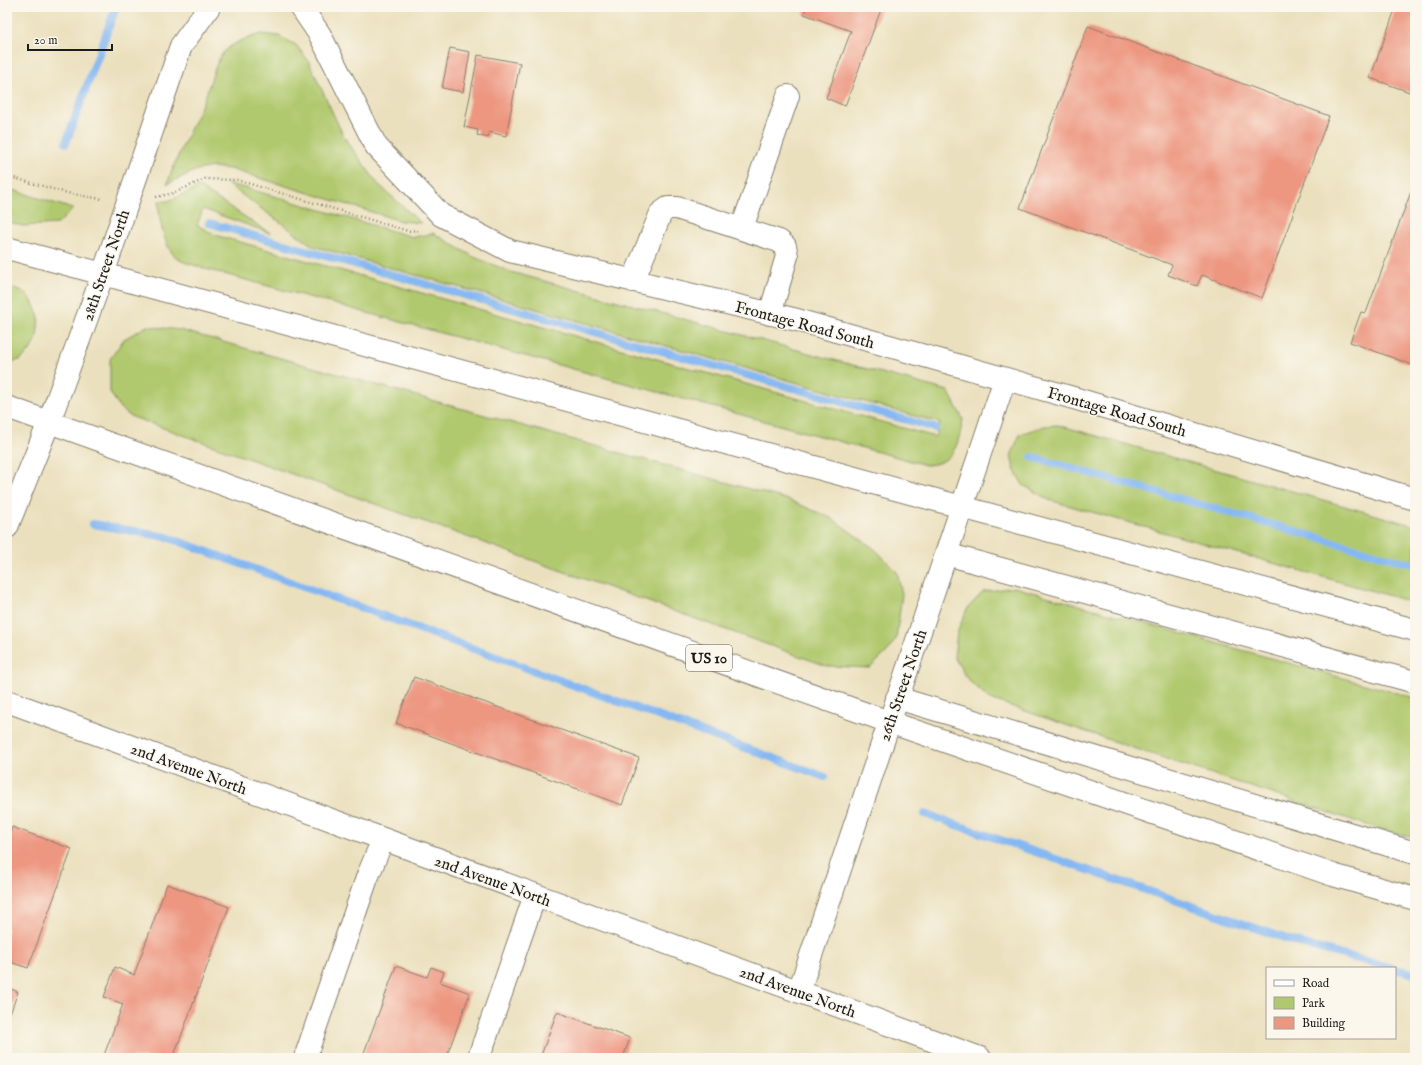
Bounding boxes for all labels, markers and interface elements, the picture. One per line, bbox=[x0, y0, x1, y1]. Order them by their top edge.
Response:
scale bar bbox=[28, 26, 112, 52]
text: 20 m bbox=[34, 33, 57, 48]
street label: 28th Street North bbox=[78, 207, 135, 324]
street label: Frontage Road South bbox=[733, 298, 877, 354]
street label: Frontage Road South bbox=[1045, 384, 1189, 442]
street label: 26th Street North bbox=[875, 627, 933, 744]
road number: US 10 bbox=[686, 645, 732, 671]
street label: 2nd Avenue North bbox=[127, 740, 250, 800]
street label: 2nd Avenue North bbox=[431, 852, 554, 912]
street label: 2nd Avenue North bbox=[736, 963, 859, 1023]
legend bbox=[1266, 967, 1396, 1039]
text: Road bbox=[1302, 976, 1330, 991]
text: Park bbox=[1302, 996, 1325, 1011]
text: Building bbox=[1302, 1016, 1346, 1031]

